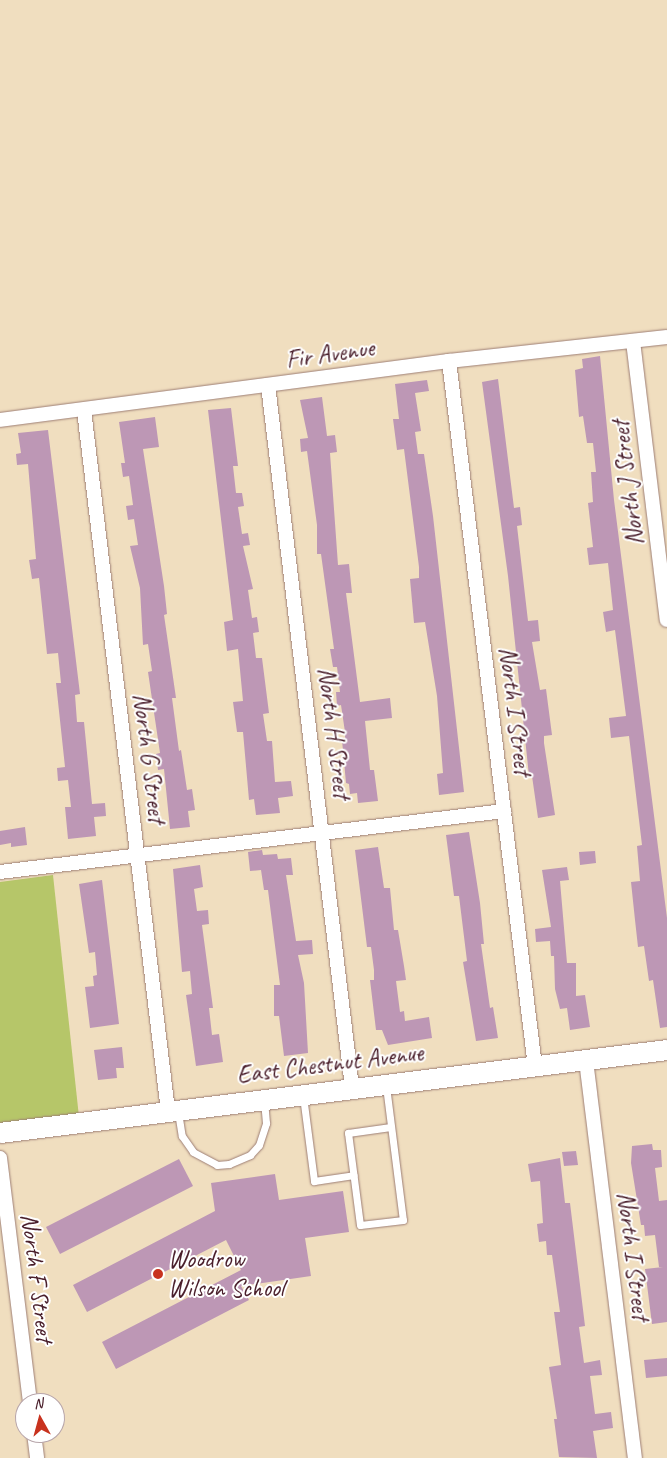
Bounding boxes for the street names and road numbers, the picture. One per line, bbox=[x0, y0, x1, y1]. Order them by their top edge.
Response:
street label: Fir Avenue bbox=[284, 333, 376, 375]
street label: North J Street bbox=[605, 418, 651, 548]
street label: North I Street bbox=[492, 645, 538, 777]
street label: North H Street bbox=[311, 665, 357, 801]
street label: North G Street bbox=[126, 691, 172, 825]
street label: East Chestnut Avenue bbox=[235, 1038, 425, 1090]
street label: North I Street bbox=[610, 1190, 656, 1322]
street label: North F Street bbox=[14, 1211, 60, 1345]

